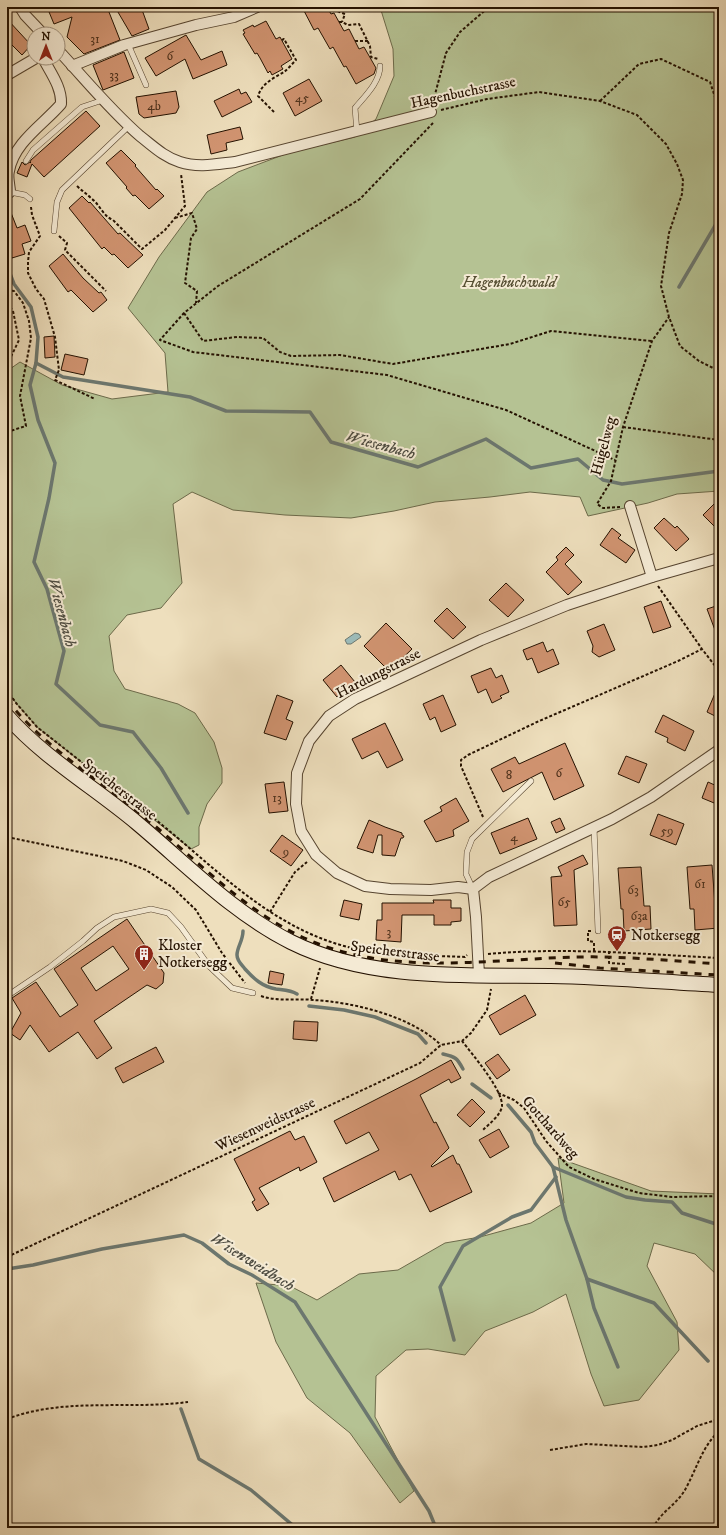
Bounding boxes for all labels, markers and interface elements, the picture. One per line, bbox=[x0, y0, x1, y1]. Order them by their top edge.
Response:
north arrow bbox=[26, 26, 66, 66]
text: N bbox=[41, 30, 51, 44]
house number: 31 bbox=[90, 31, 100, 47]
house number: 6 bbox=[167, 48, 175, 64]
house number: 33 bbox=[109, 67, 119, 83]
street label: Hagenbuchstrasse bbox=[409, 72, 517, 113]
house number: 45 bbox=[295, 90, 309, 106]
house number: 4b bbox=[147, 98, 161, 114]
park label: Hagenbuchwald bbox=[461, 273, 559, 292]
street label: Hügelweg bbox=[586, 414, 621, 478]
water label: Wiesenbach bbox=[344, 426, 418, 464]
water label: Wiesenbach bbox=[43, 575, 81, 649]
street label: Hardungstrasse bbox=[333, 644, 424, 703]
street label: Speicherstrasse bbox=[79, 754, 161, 824]
house number: 6 bbox=[556, 765, 564, 781]
house number: 8 bbox=[506, 767, 512, 783]
house number: 13 bbox=[272, 790, 282, 806]
house number: 59 bbox=[661, 823, 673, 839]
house number: 4 bbox=[510, 829, 518, 845]
house number: 9 bbox=[282, 844, 289, 860]
house number: 61 bbox=[694, 876, 706, 892]
house number: 63 bbox=[627, 882, 639, 898]
house number: 65 bbox=[557, 894, 571, 910]
house number: 63a bbox=[630, 908, 648, 924]
house number: 3 bbox=[387, 924, 392, 940]
station icon: Notkersegg bbox=[606, 924, 628, 952]
place label: Notkersegg bbox=[631, 926, 701, 945]
place label: Kloster Notkersegg bbox=[158, 936, 228, 972]
street label: Speicherstrasse bbox=[349, 937, 441, 966]
building icon: Kloster Notkersegg bbox=[133, 943, 155, 971]
street label: Gotthardweg bbox=[518, 1092, 584, 1163]
street label: Wiesenweidstrasse bbox=[211, 1093, 318, 1156]
water label: Wisenweidbach bbox=[207, 1228, 298, 1296]

